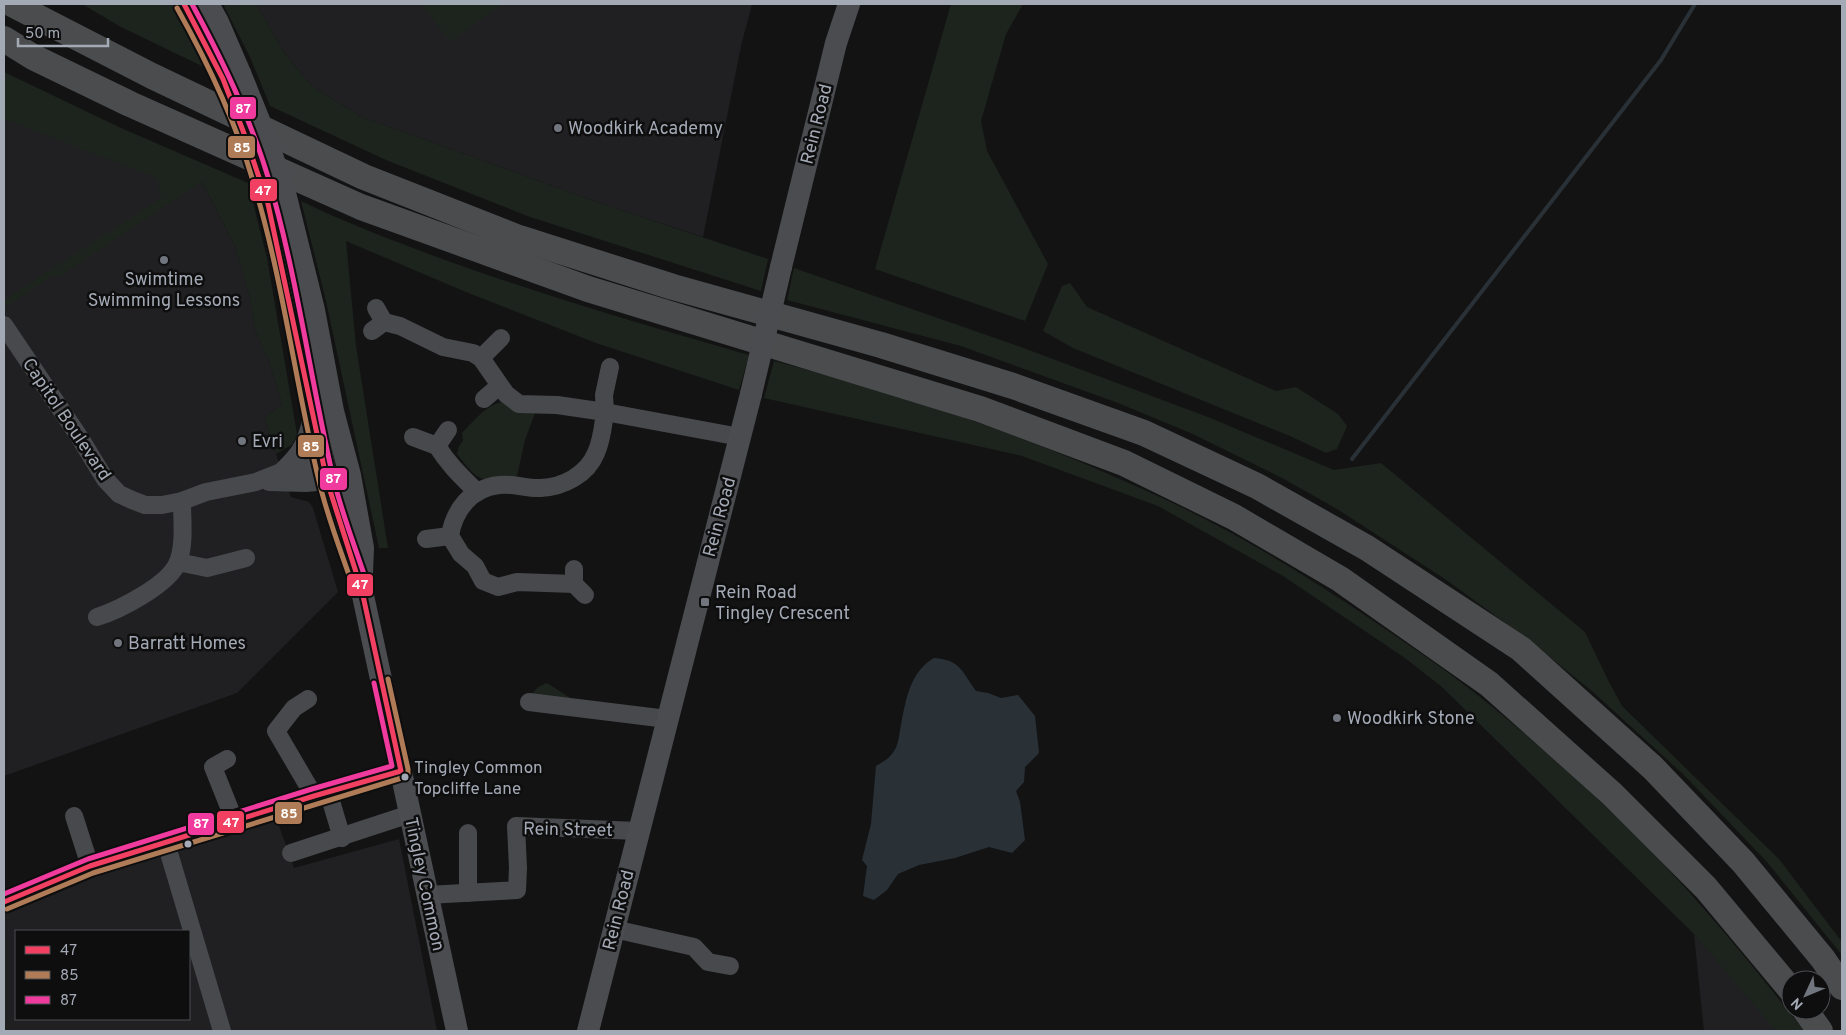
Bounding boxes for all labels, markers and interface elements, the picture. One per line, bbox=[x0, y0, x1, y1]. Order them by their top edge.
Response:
scale bar bbox=[18, 15, 108, 47]
text: 50 m bbox=[25, 25, 60, 44]
street label: Rein Road bbox=[796, 82, 839, 167]
line badge: 87 bbox=[229, 96, 257, 120]
text: 87 bbox=[235, 101, 251, 118]
place label: Woodkirk Academy bbox=[568, 118, 723, 141]
marker: Woodkirk Academy bbox=[552, 122, 564, 134]
line badge: 85 bbox=[227, 135, 256, 159]
text: 85 bbox=[233, 140, 251, 157]
line badge: 47 bbox=[249, 178, 278, 202]
text: 47 bbox=[255, 183, 271, 200]
marker: Swimtime Swimming Lessons bbox=[158, 254, 170, 266]
place label: Swimtime Swimming Lessons bbox=[88, 269, 240, 313]
street label: Capitol Boulevard bbox=[16, 354, 115, 486]
place label: Evri bbox=[252, 431, 283, 454]
line badge: 85 bbox=[297, 434, 325, 458]
marker: Evri bbox=[236, 435, 248, 447]
text: 85 bbox=[302, 439, 320, 456]
line badge: 87 bbox=[319, 467, 348, 491]
text: 87 bbox=[325, 471, 341, 488]
street label: Rein Road bbox=[699, 475, 742, 560]
line badge: 47 bbox=[346, 573, 374, 597]
text: 47 bbox=[352, 577, 368, 594]
place label: Rein Road Tingley Crescent bbox=[715, 582, 850, 626]
marker: Rein Road Tingley Crescent bbox=[699, 596, 711, 608]
place label: Barratt Homes bbox=[128, 633, 246, 656]
marker: Barratt Homes bbox=[112, 637, 124, 649]
place label: Woodkirk Stone bbox=[1347, 708, 1475, 731]
marker: Woodkirk Stone bbox=[1331, 712, 1343, 724]
place label: Tingley Common Topcliffe Lane bbox=[414, 758, 543, 801]
marker: Tingley Common Topcliffe Lane bbox=[400, 772, 410, 782]
line badge: 85 bbox=[274, 801, 303, 825]
text: 85 bbox=[280, 806, 298, 823]
line badge: 47 bbox=[216, 810, 245, 834]
line badge: 87 bbox=[187, 812, 215, 836]
text: 47 bbox=[223, 815, 239, 832]
street label: Tingley Common bbox=[398, 815, 449, 953]
text: 87 bbox=[193, 816, 209, 833]
street label: Rein Street bbox=[523, 818, 613, 843]
unlabelled marker bbox=[183, 839, 193, 849]
street label: Rein Road bbox=[598, 868, 641, 953]
legend bbox=[15, 930, 190, 1020]
text: 47 bbox=[60, 942, 77, 961]
text: 85 bbox=[60, 967, 78, 986]
north arrow bbox=[1781, 970, 1831, 1020]
text: 87 bbox=[60, 992, 77, 1011]
text: N bbox=[1788, 993, 1807, 1013]

